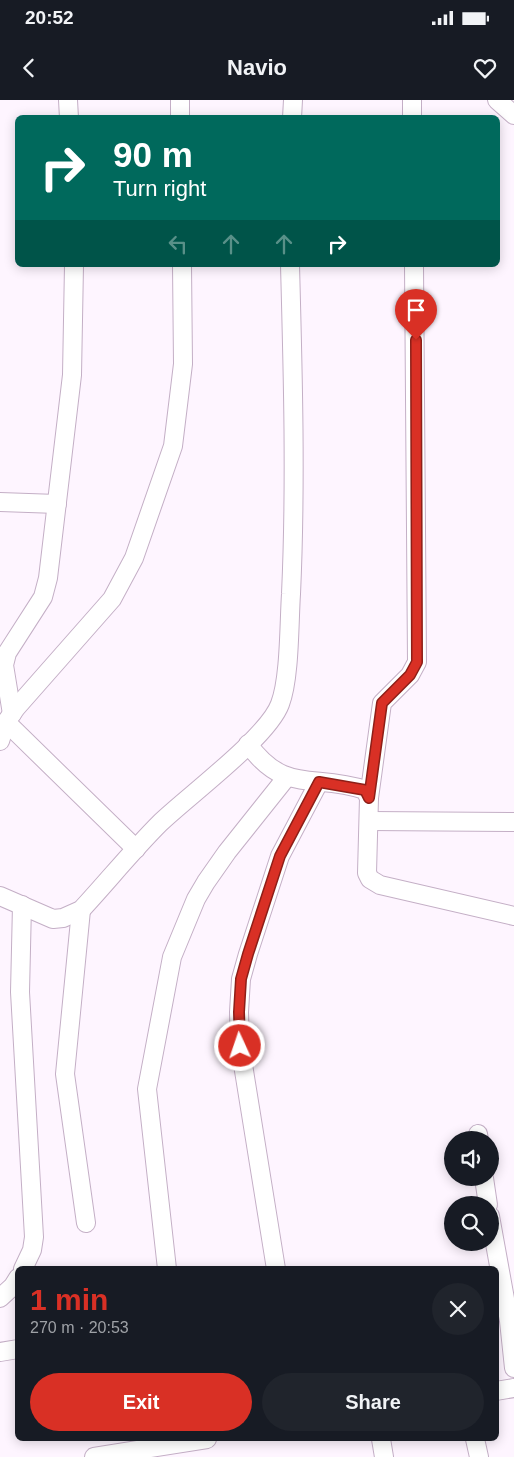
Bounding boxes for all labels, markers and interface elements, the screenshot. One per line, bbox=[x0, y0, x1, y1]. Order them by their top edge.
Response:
text: 20:52 bbox=[25, 7, 74, 28]
icon: back bbox=[15, 54, 43, 82]
icon: heart bbox=[471, 54, 499, 82]
text: Navio bbox=[227, 55, 287, 80]
icon: right bbox=[30, 135, 95, 200]
text: 90 m bbox=[113, 135, 193, 174]
text: Turn right bbox=[113, 176, 206, 201]
icon: left bbox=[164, 230, 192, 258]
icon: ahead bbox=[217, 230, 245, 258]
icon: ahead bbox=[270, 230, 298, 258]
icon: right bbox=[323, 230, 351, 258]
pin bbox=[395, 289, 437, 340]
icon: arrive bbox=[402, 296, 430, 324]
position arrow bbox=[213, 1019, 265, 1071]
map controls bbox=[444, 1131, 499, 1251]
button: sound bbox=[444, 1131, 499, 1186]
button: search bbox=[444, 1196, 499, 1251]
text: 1 min bbox=[30, 1283, 108, 1316]
button: close bbox=[432, 1283, 484, 1335]
text: 270 m · 20:53 bbox=[30, 1319, 129, 1336]
button: Exit bbox=[30, 1373, 252, 1431]
button: Share bbox=[262, 1373, 484, 1431]

